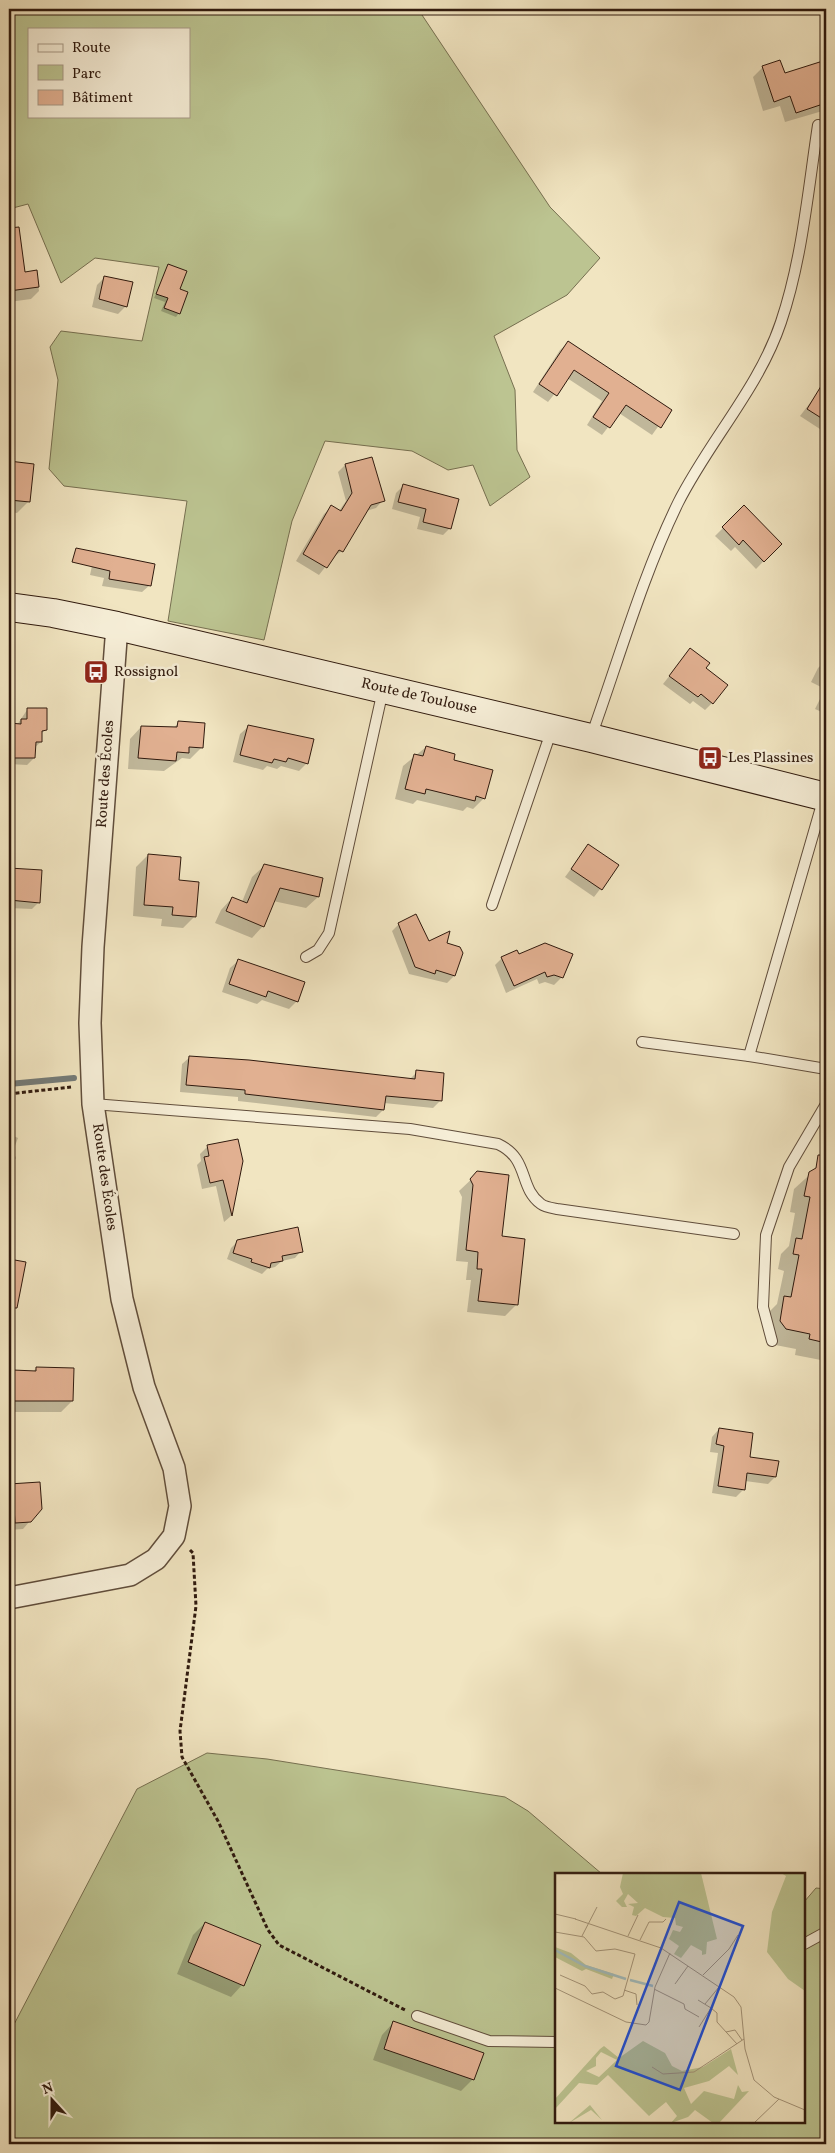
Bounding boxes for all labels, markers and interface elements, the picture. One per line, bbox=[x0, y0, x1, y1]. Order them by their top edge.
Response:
legend bbox=[28, 28, 190, 118]
text: Route bbox=[72, 38, 111, 59]
text: Parc bbox=[72, 64, 101, 85]
text: Bâtiment bbox=[72, 88, 133, 109]
bus stop icon: Rossignol bbox=[83, 659, 109, 685]
place label: Rossignol bbox=[114, 662, 178, 683]
street label: Route de Toulouse bbox=[359, 673, 479, 721]
street label: Route des Écoles bbox=[92, 719, 120, 829]
bus stop icon: Les Plassines bbox=[697, 745, 723, 771]
place label: Les Plassines bbox=[728, 748, 813, 769]
street label: Route des Écoles bbox=[86, 1122, 122, 1232]
inset map bbox=[555, 1873, 805, 2123]
north arrow bbox=[28, 2076, 78, 2126]
text: N bbox=[40, 2079, 56, 2100]

